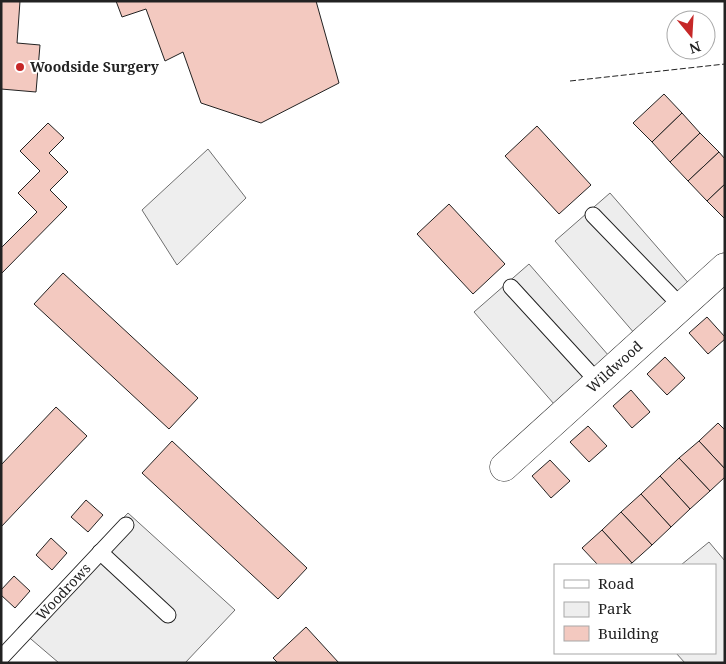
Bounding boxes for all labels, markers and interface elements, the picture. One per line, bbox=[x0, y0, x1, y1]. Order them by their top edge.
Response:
north arrow bbox=[666, 10, 716, 60]
text: N bbox=[687, 37, 703, 59]
place label: Woodside Surgery bbox=[30, 57, 160, 76]
marker: Woodside Surgery bbox=[14, 61, 26, 73]
street label: Wildwood bbox=[582, 336, 646, 397]
street label: Woodrows bbox=[31, 559, 94, 624]
legend bbox=[554, 564, 716, 654]
text: Road bbox=[598, 573, 634, 593]
text: Park bbox=[598, 598, 632, 618]
text: Building bbox=[598, 623, 659, 643]

